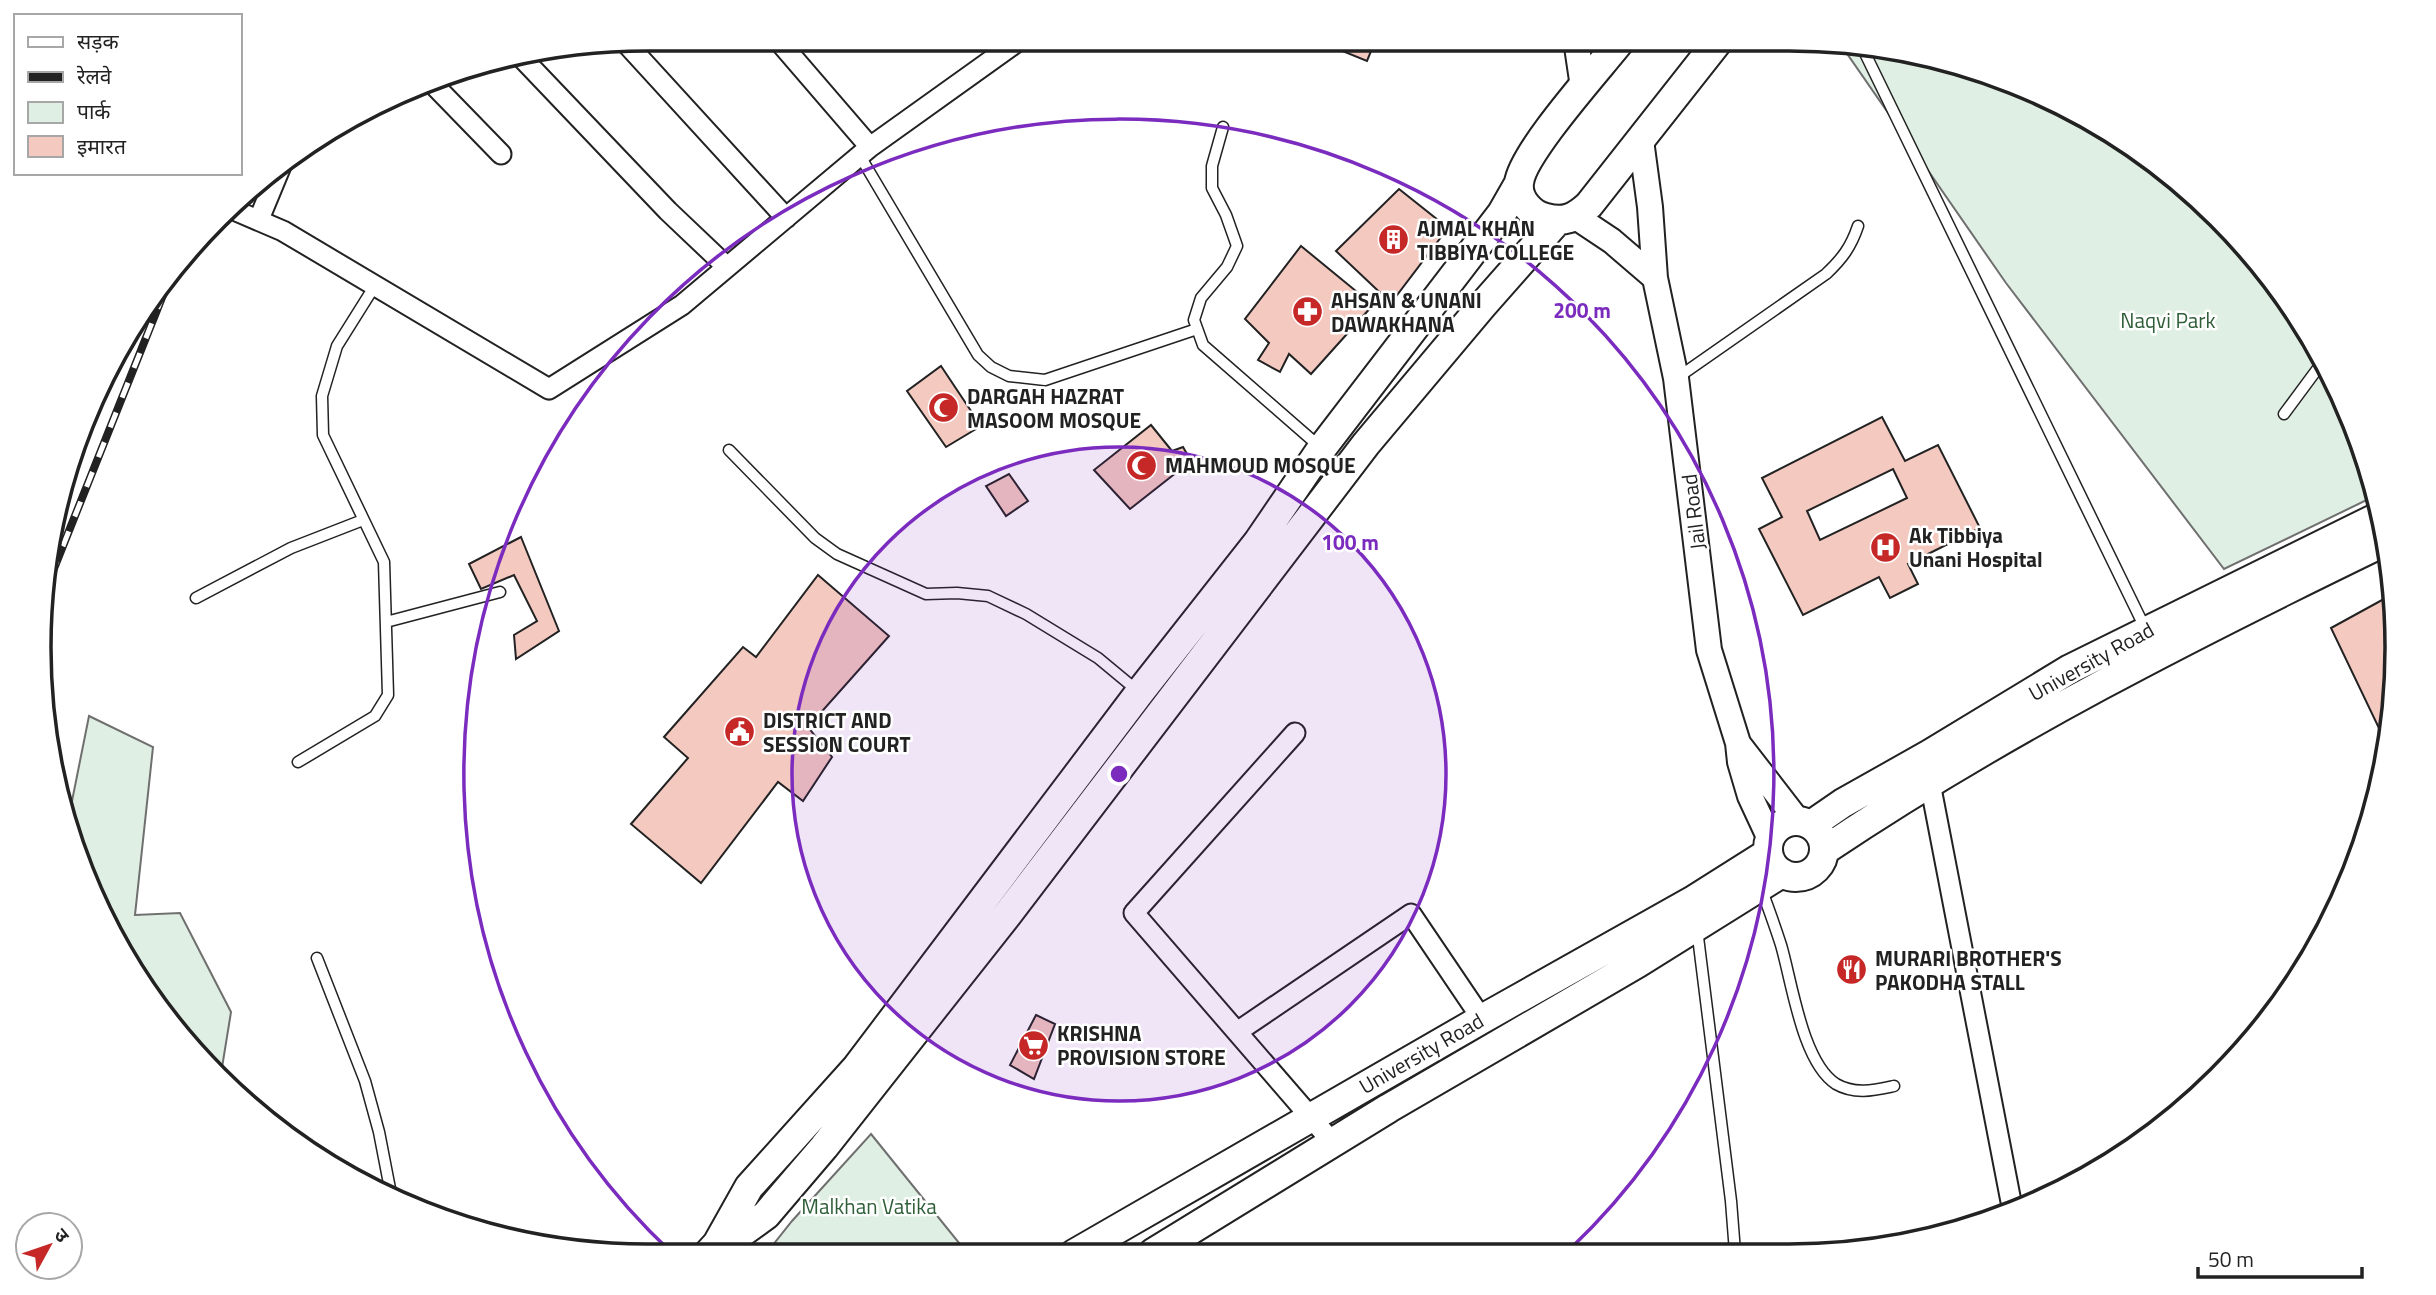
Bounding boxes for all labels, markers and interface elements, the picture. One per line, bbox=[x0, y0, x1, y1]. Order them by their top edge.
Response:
legend bbox=[14, 14, 242, 175]
text: सड़क bbox=[77, 25, 119, 57]
text: रेलवे bbox=[76, 60, 112, 92]
text: पार्क bbox=[77, 95, 111, 127]
text: इमारत bbox=[77, 130, 127, 162]
place label: AJMAL KHAN TIBBIYA COLLEGE bbox=[1417, 212, 1574, 268]
building icon: AJMAL KHAN TIBBIYA COLLEGE bbox=[1377, 223, 1411, 257]
place label: AHSAN & UNANI DAWAKHANA bbox=[1331, 284, 1482, 340]
text: 200 m bbox=[1553, 294, 1611, 326]
pharmacy icon: AHSAN & UNANI DAWAKHANA bbox=[1291, 295, 1325, 329]
park label: Naqvi Park bbox=[2120, 304, 2216, 336]
place label: DARGAH HAZRAT MASOOM MOSQUE bbox=[967, 380, 1141, 436]
mosque icon: DARGAH HAZRAT MASOOM MOSQUE bbox=[927, 391, 961, 425]
mosque icon: MAHMOUD MOSQUE bbox=[1125, 448, 1159, 482]
place label: MAHMOUD MOSQUE bbox=[1165, 449, 1356, 481]
street label: Jail Road bbox=[1672, 472, 1714, 552]
place label: Ak Tibbiya Unani Hospital bbox=[1909, 519, 2043, 575]
text: 100 m bbox=[1321, 526, 1379, 558]
hospital icon: Ak Tibbiya Unani Hospital bbox=[1869, 530, 1903, 564]
street label: University Road bbox=[2022, 613, 2160, 709]
place label: DISTRICT AND SESSION COURT bbox=[763, 704, 911, 760]
public building icon: DISTRICT AND SESSION COURT bbox=[723, 715, 757, 749]
centre of rings bbox=[1107, 762, 1131, 786]
place label: MURARI BROTHER'S PAKODHA STALL bbox=[1875, 942, 2062, 998]
restaurant icon: MURARI BROTHER'S PAKODHA STALL bbox=[1835, 953, 1869, 987]
street label: University Road bbox=[1353, 1004, 1489, 1102]
place label: KRISHNA PROVISION STORE bbox=[1057, 1017, 1226, 1073]
supermarket icon: KRISHNA PROVISION STORE bbox=[1017, 1028, 1051, 1062]
park label: Malkhan Vatika bbox=[801, 1190, 937, 1222]
north arrow bbox=[14, 1211, 84, 1281]
text: उ bbox=[48, 1221, 78, 1249]
scale bar bbox=[2198, 1236, 2362, 1280]
text: 50 m bbox=[2208, 1243, 2254, 1275]

